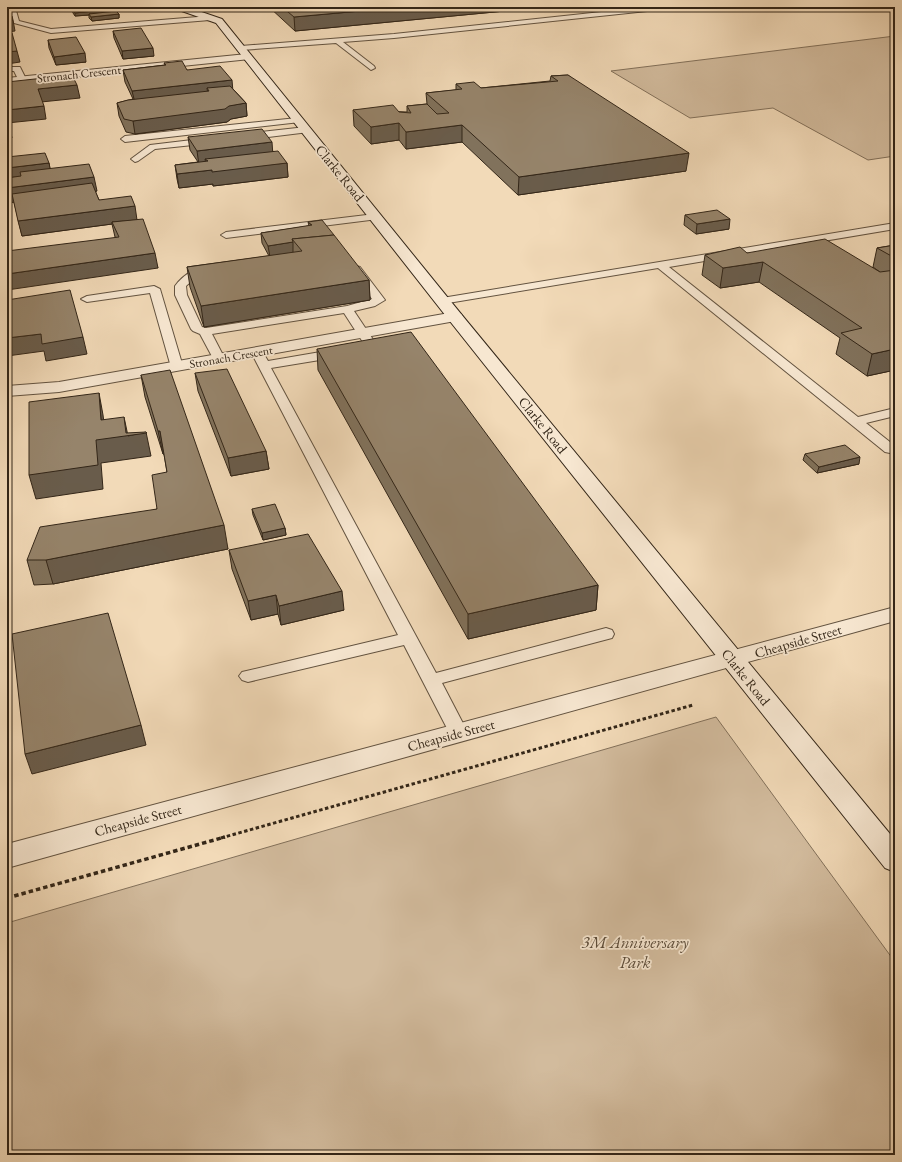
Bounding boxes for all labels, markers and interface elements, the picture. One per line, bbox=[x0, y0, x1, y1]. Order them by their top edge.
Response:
street label: Stronach Crescent bbox=[36, 62, 122, 86]
street label: Clarke Road bbox=[312, 141, 369, 206]
street label: Stronach Crescent bbox=[188, 342, 274, 372]
street label: Clarke Road bbox=[515, 393, 572, 458]
street label: Cheapside Street bbox=[752, 620, 844, 662]
street label: Clarke Road bbox=[718, 645, 775, 710]
street label: Cheapside Street bbox=[405, 715, 497, 755]
street label: Cheapside Street bbox=[92, 800, 184, 840]
park label: 3M Anniversary Park bbox=[581, 931, 689, 973]

